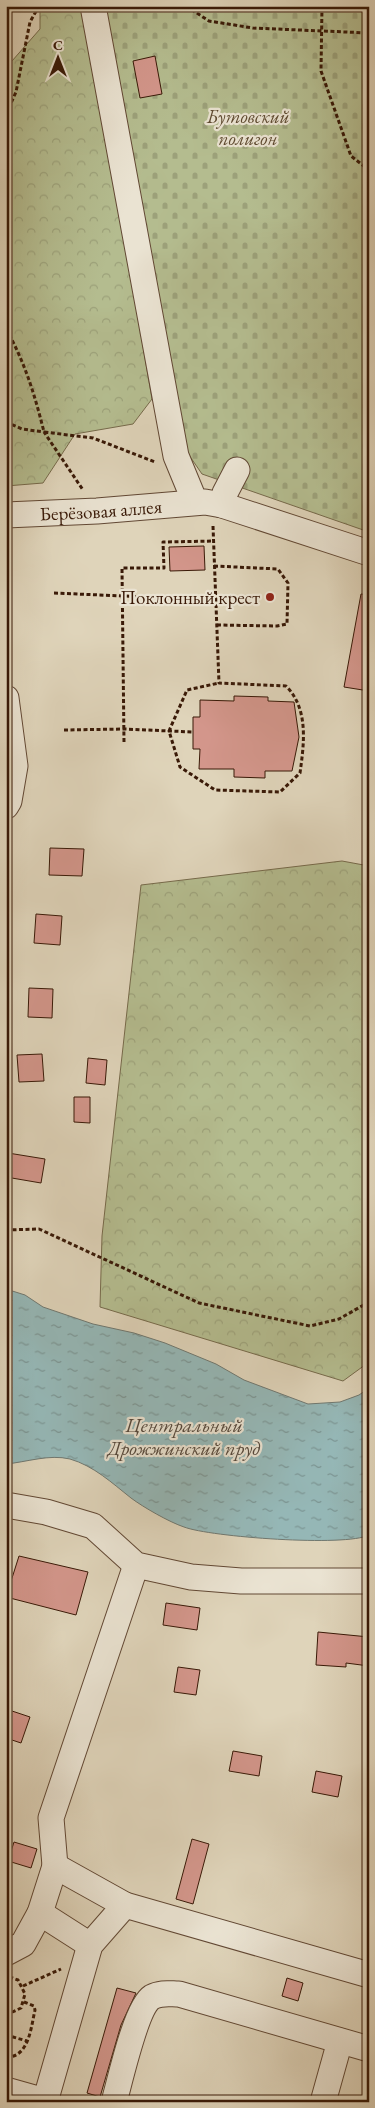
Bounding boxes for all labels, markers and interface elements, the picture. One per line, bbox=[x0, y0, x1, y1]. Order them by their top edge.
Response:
north arrow bbox=[32, 32, 82, 82]
text: С bbox=[53, 36, 63, 54]
park label: Бутовский полигон bbox=[206, 104, 290, 151]
street label: Берёзовая аллея bbox=[39, 493, 163, 526]
place label: Поклонный крест bbox=[120, 585, 260, 610]
marker: Поклонный крест bbox=[264, 591, 276, 603]
water label: Центральный Дрожжинский пруд bbox=[106, 1412, 260, 1461]

